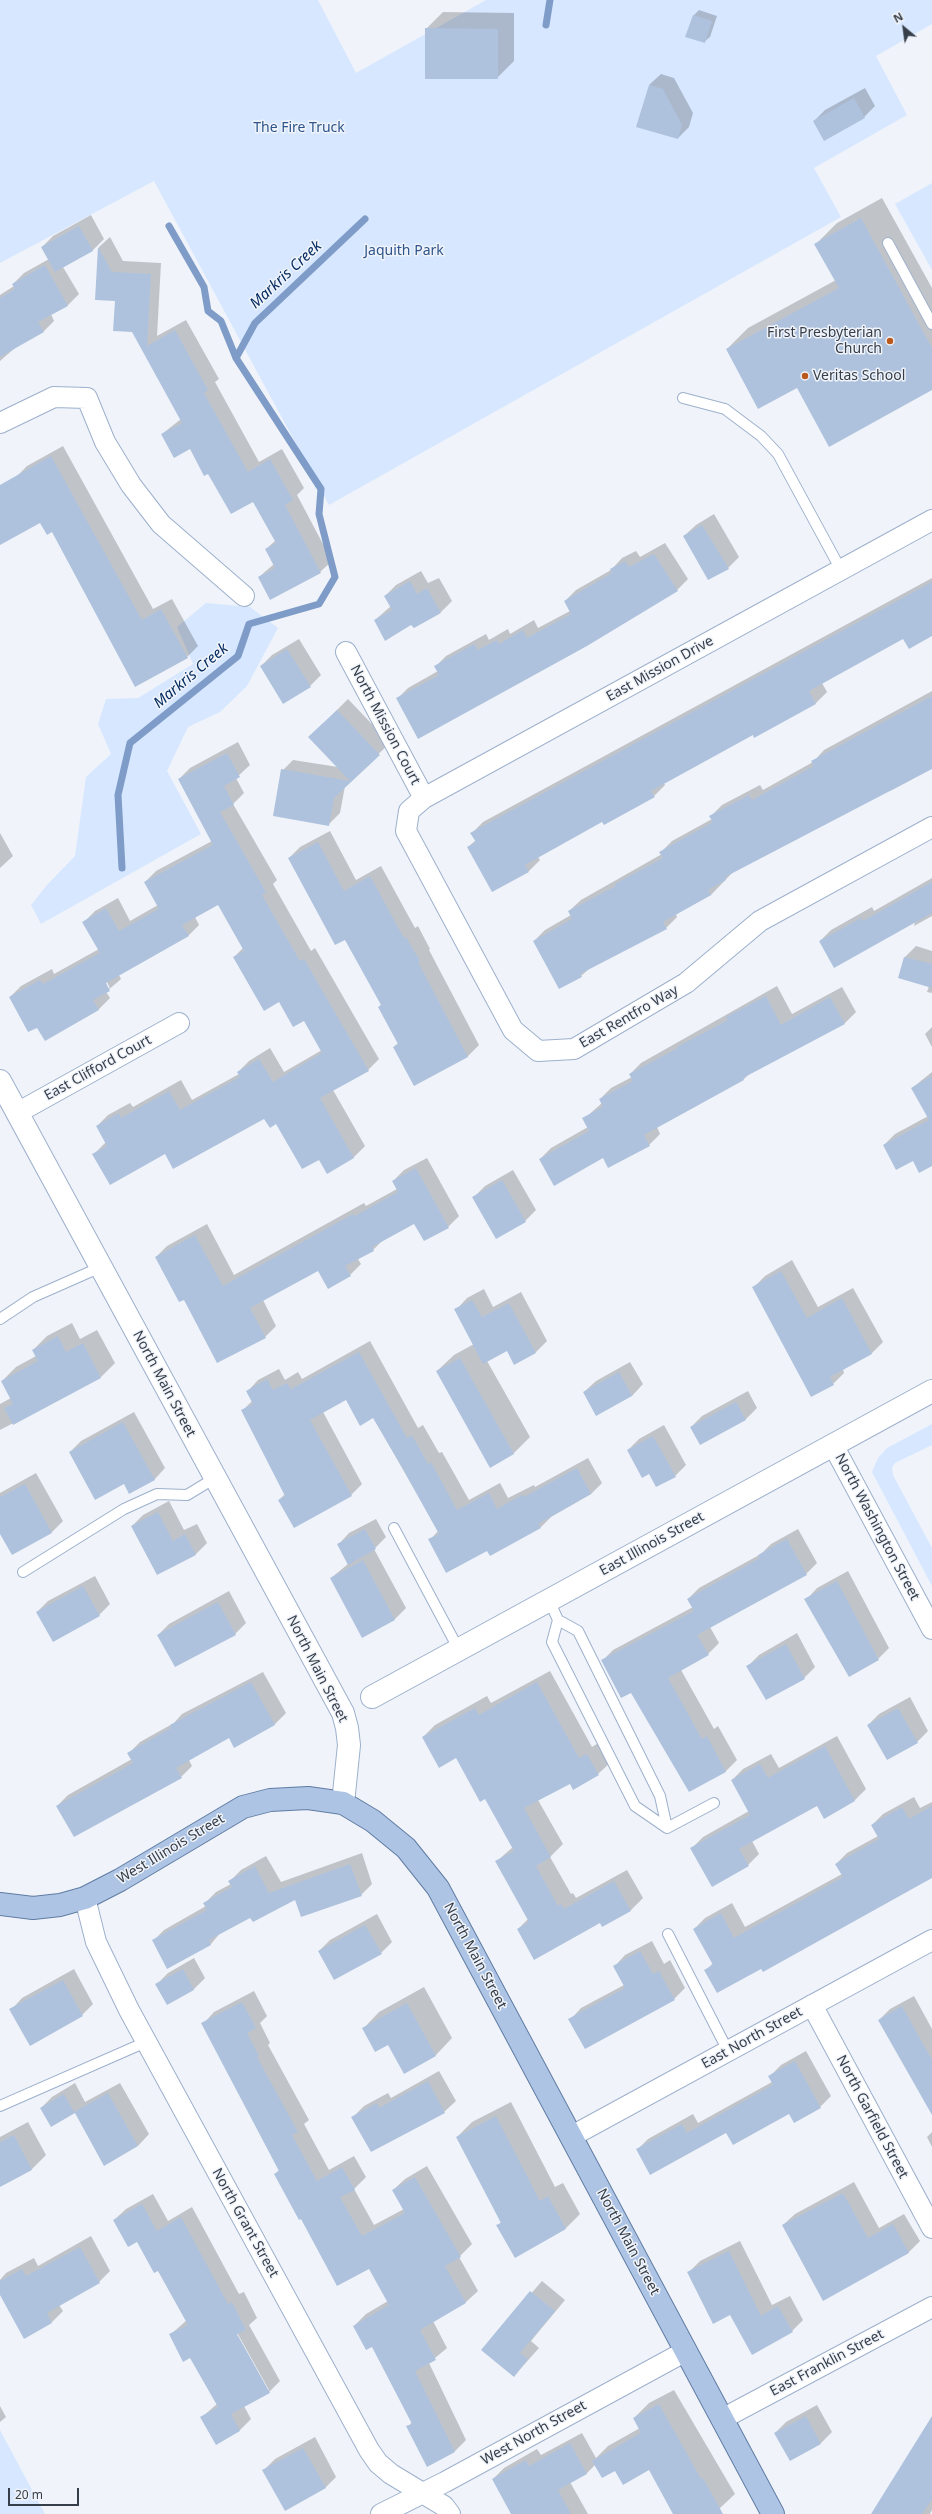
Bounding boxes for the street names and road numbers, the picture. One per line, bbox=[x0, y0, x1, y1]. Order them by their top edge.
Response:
street label: East Mission Drive bbox=[604, 633, 716, 705]
street label: North Mission Court bbox=[346, 662, 424, 788]
street label: East Rentfro Way bbox=[577, 982, 681, 1052]
street label: East Clifford Court bbox=[42, 1032, 154, 1104]
street label: North Main Street bbox=[129, 1328, 199, 1440]
street label: North Washington Street bbox=[831, 1451, 923, 1603]
street label: East Illinois Street bbox=[597, 1508, 707, 1580]
street label: North Main Street bbox=[283, 1613, 351, 1725]
street label: West Illinois Street bbox=[114, 1810, 228, 1888]
street label: North Main Street bbox=[440, 1900, 510, 2012]
street label: East North Street bbox=[699, 2003, 805, 2073]
street label: North Garfield Street bbox=[832, 2052, 912, 2182]
street label: North Grant Street bbox=[208, 2165, 282, 2281]
street label: North Main Street bbox=[593, 2186, 663, 2298]
street label: East Franklin Street bbox=[767, 2326, 887, 2400]
street label: West North Street bbox=[479, 2397, 589, 2469]

